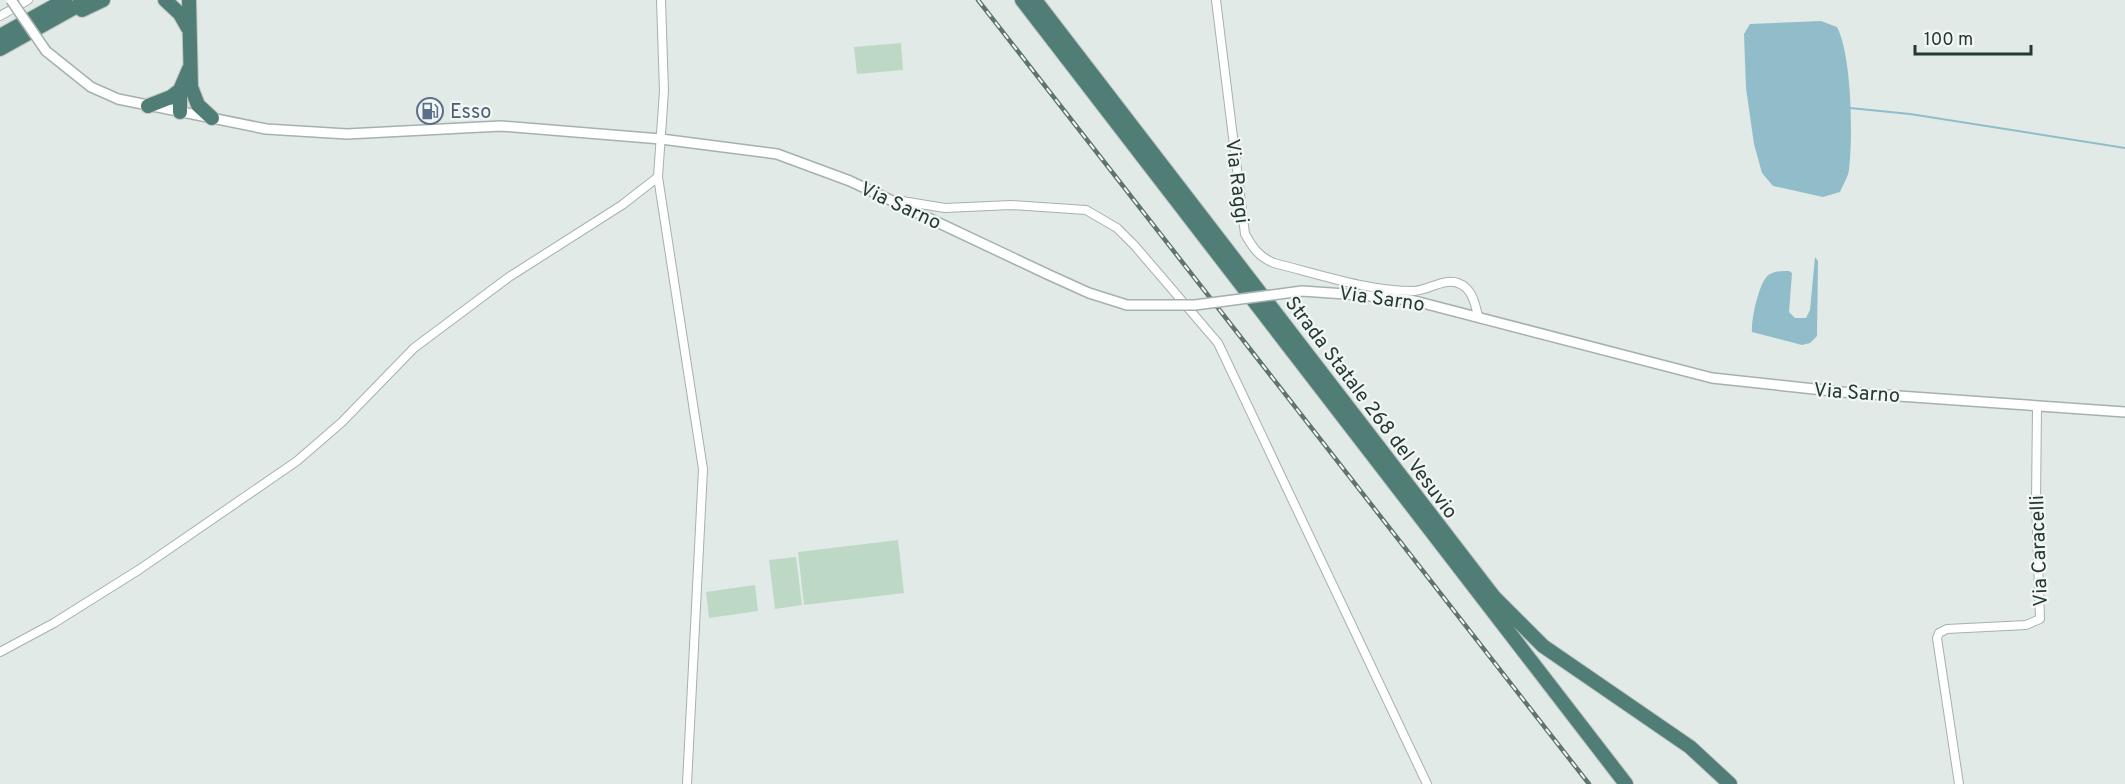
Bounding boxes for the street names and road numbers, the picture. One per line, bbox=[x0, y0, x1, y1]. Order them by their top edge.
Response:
street label: Via Raggi bbox=[1218, 138, 1254, 225]
street label: Via Sarno bbox=[855, 177, 945, 237]
street label: Via Sarno bbox=[1337, 281, 1426, 319]
street label: Strada Statale 268 del Vesuvio bbox=[1278, 292, 1463, 525]
street label: Via Sarno bbox=[1813, 378, 1901, 410]
street label: Via Caracelli bbox=[2025, 495, 2055, 607]

